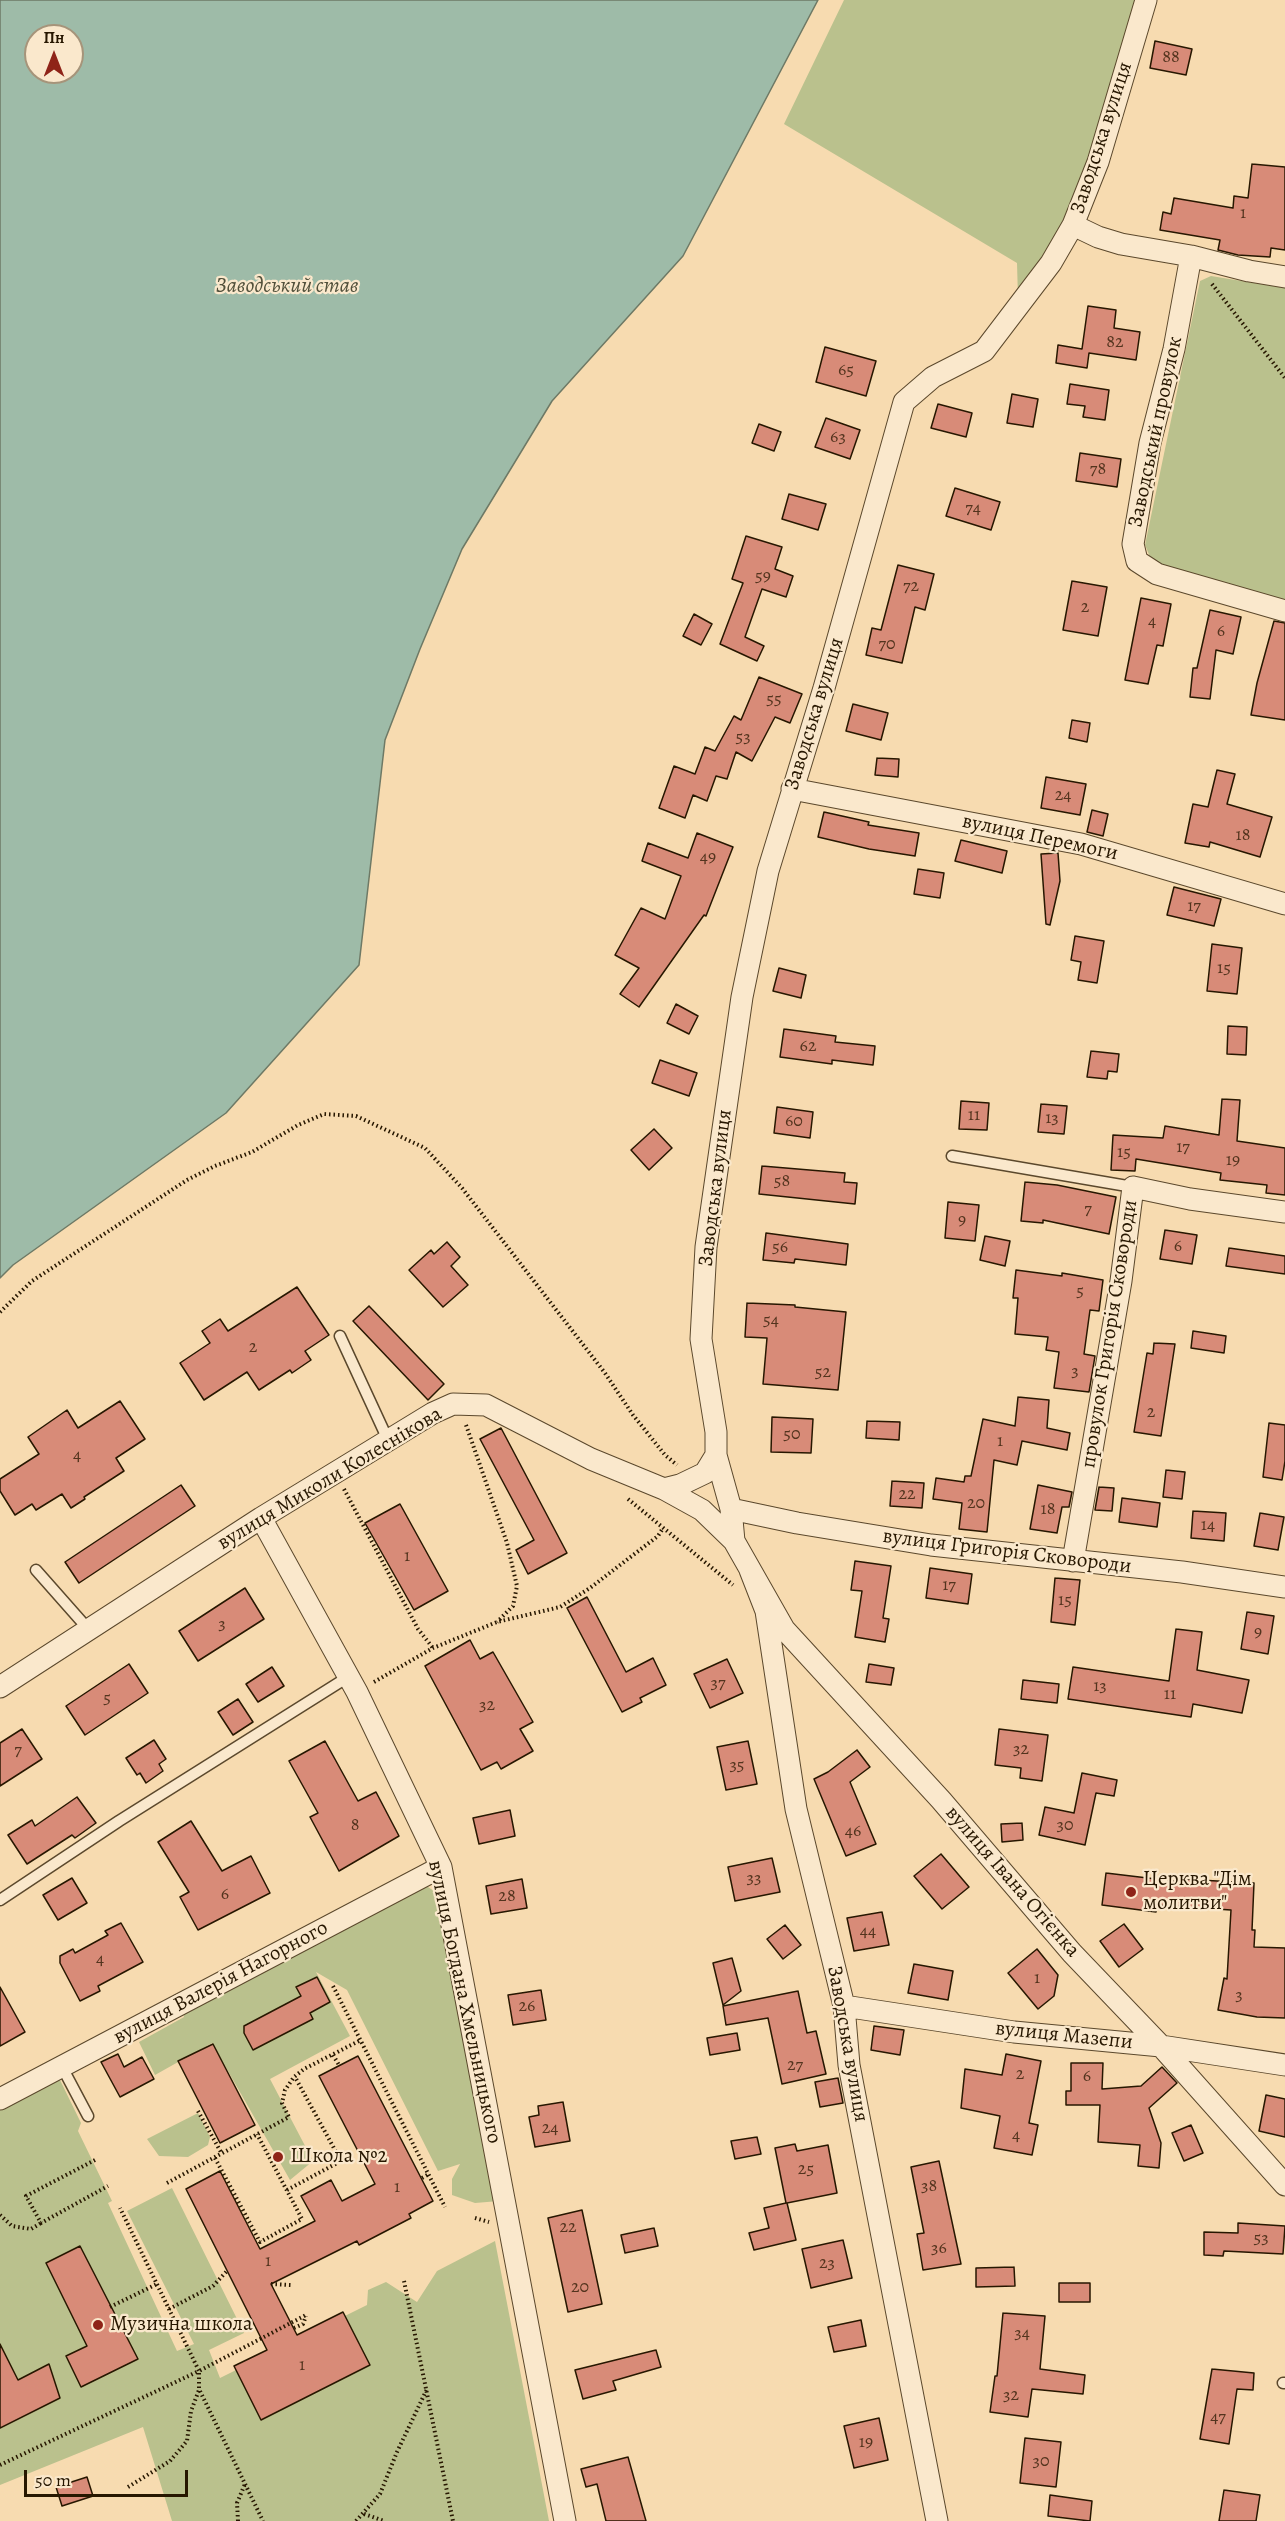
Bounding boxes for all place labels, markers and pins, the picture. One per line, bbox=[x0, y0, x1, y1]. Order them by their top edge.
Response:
place label: Церква "Дім молитви" bbox=[1143, 1867, 1252, 1917]
marker: Церква "Дім молитви" bbox=[1124, 1885, 1138, 1899]
place label: Школа №2 bbox=[290, 2144, 388, 2170]
marker: Школа №2 bbox=[271, 2150, 285, 2164]
place label: Музична школа bbox=[110, 2312, 253, 2338]
marker: Музична школа bbox=[91, 2318, 105, 2332]

